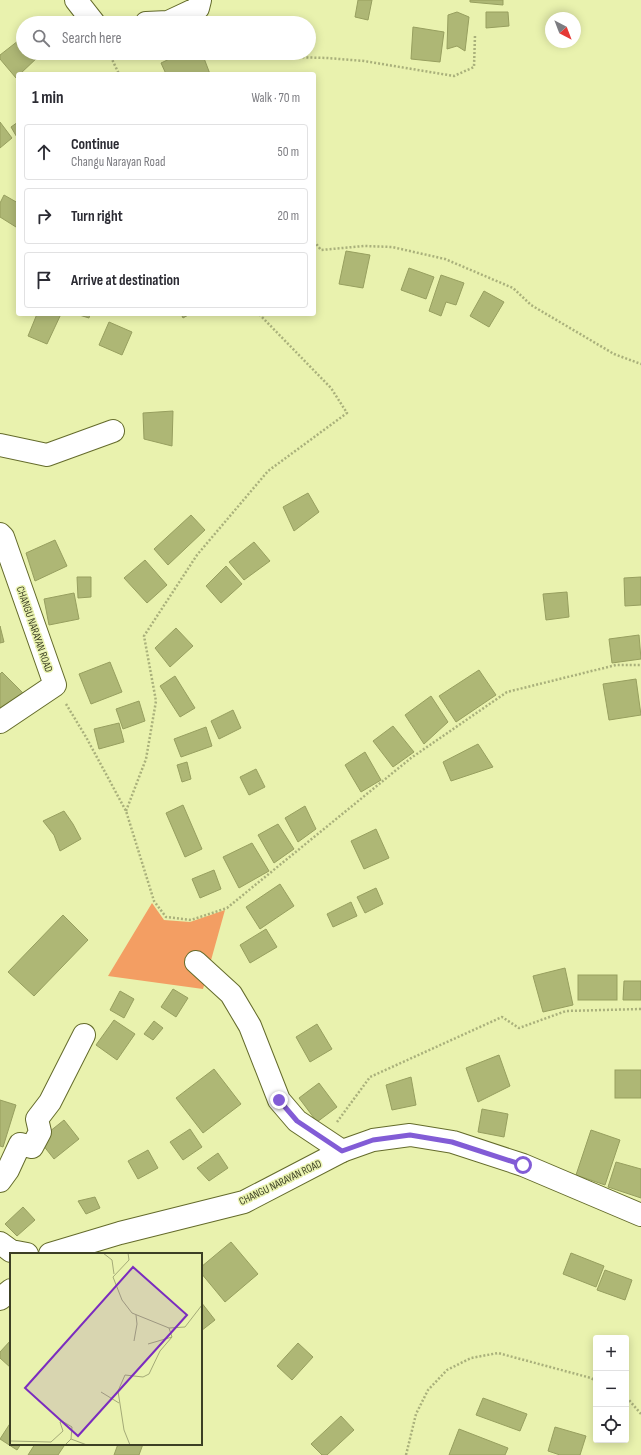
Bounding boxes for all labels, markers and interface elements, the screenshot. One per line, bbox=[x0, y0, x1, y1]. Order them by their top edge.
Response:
north arrow bbox=[545, 12, 581, 48]
search box bbox=[16, 16, 316, 60]
icon: search bbox=[30, 27, 52, 49]
text: Search here bbox=[62, 29, 122, 48]
text: 1 min bbox=[32, 88, 64, 108]
text: Walk · 70 m bbox=[251, 90, 300, 106]
text: Continue bbox=[71, 135, 120, 154]
icon: ahead bbox=[33, 141, 55, 163]
text: 50 m bbox=[278, 144, 299, 160]
text: Changu Narayan Road bbox=[71, 154, 165, 170]
icon: right bbox=[33, 205, 55, 227]
text: Turn right bbox=[71, 207, 123, 226]
text: 20 m bbox=[277, 208, 299, 224]
icon: arrive bbox=[33, 269, 55, 291]
text: Arrive at destination bbox=[71, 271, 180, 290]
street label: CHANGU NARAYAN ROAD bbox=[14, 584, 55, 674]
route end bbox=[270, 1091, 288, 1109]
route start bbox=[514, 1156, 532, 1174]
street label: CHANGU NARAYAN ROAD bbox=[237, 1157, 324, 1208]
inset map bbox=[10, 1253, 202, 1445]
map controls bbox=[593, 1335, 629, 1443]
button: + bbox=[593, 1335, 629, 1371]
button: − bbox=[593, 1371, 629, 1407]
button: locate bbox=[593, 1407, 629, 1443]

